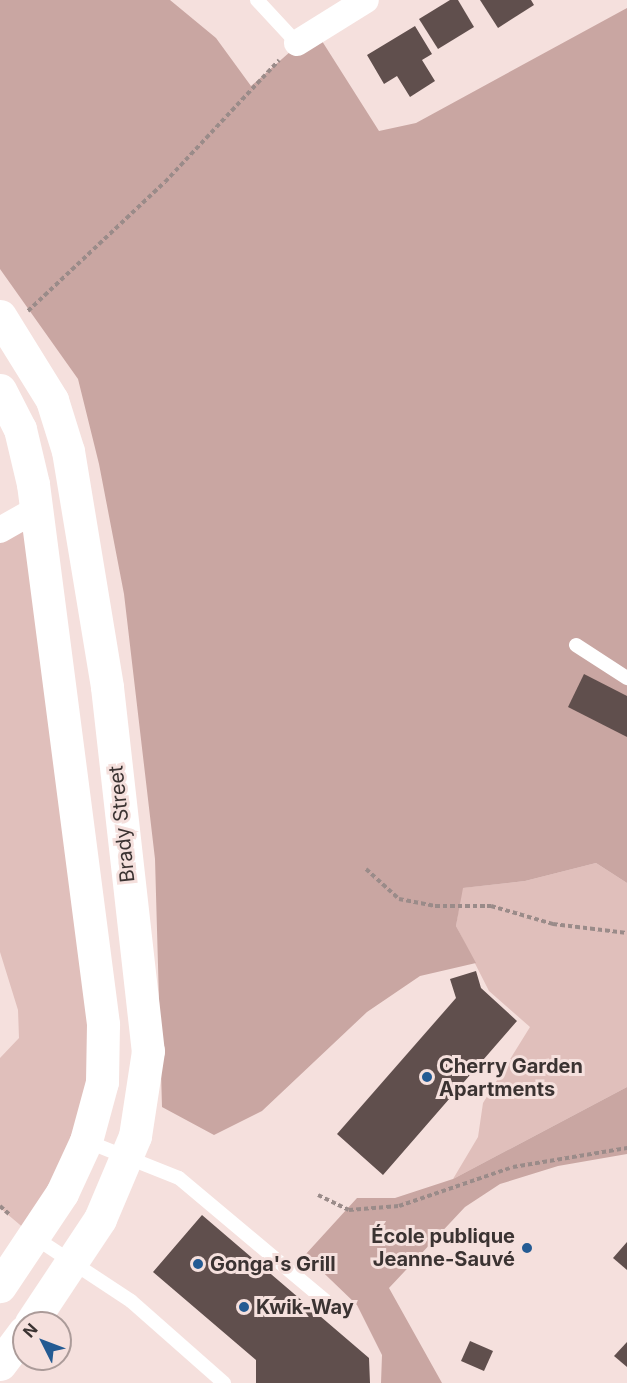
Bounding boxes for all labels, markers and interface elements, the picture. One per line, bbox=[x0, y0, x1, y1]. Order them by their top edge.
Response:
street label: Brady Street bbox=[104, 764, 140, 884]
place label: Cherry Garden Apartments bbox=[439, 1054, 583, 1101]
marker: Cherry Garden Apartments bbox=[420, 1070, 434, 1084]
place label: École publique Jeanne-Sauvé bbox=[371, 1224, 515, 1271]
marker: École publique Jeanne-Sauvé bbox=[520, 1241, 534, 1255]
place label: Gonga's Grill bbox=[210, 1252, 336, 1276]
marker: Gonga's Grill bbox=[191, 1257, 205, 1271]
place label: Kwik-Way bbox=[256, 1295, 354, 1319]
marker: Kwik-Way bbox=[237, 1300, 251, 1314]
north arrow bbox=[12, 1311, 72, 1371]
text: N bbox=[19, 1319, 42, 1342]

